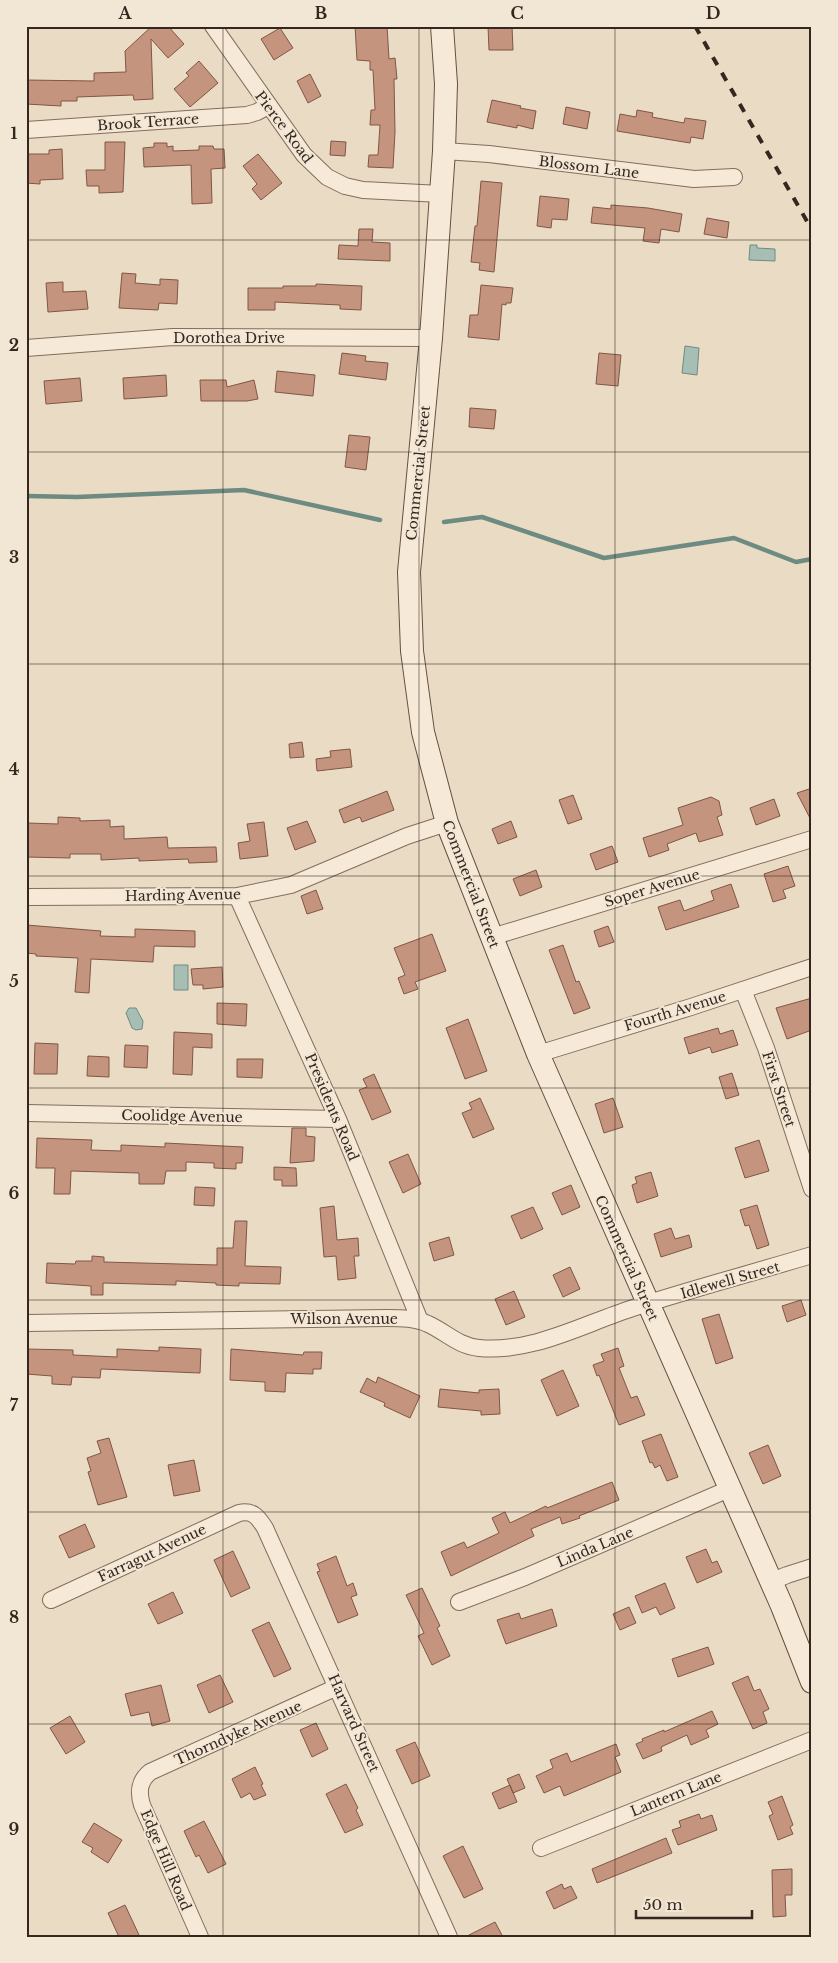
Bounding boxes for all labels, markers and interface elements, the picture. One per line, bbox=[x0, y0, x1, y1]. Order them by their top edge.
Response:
text: A bbox=[118, 3, 133, 23]
text: B bbox=[315, 3, 328, 23]
text: C bbox=[510, 3, 524, 23]
text: D bbox=[706, 3, 720, 23]
street label: Pierce Road bbox=[251, 87, 317, 167]
street label: Brook Terrace bbox=[96, 109, 200, 135]
text: 1 bbox=[11, 123, 18, 143]
street label: Blossom Lane bbox=[538, 152, 640, 182]
street label: Dorothea Drive bbox=[173, 329, 285, 347]
text: 2 bbox=[9, 335, 19, 355]
street label: Commercial Street bbox=[402, 404, 434, 541]
text: 3 bbox=[9, 547, 19, 567]
text: 4 bbox=[9, 759, 19, 779]
street label: Commercial Street bbox=[438, 817, 504, 951]
street label: Soper Avenue bbox=[602, 865, 702, 911]
street label: Harding Avenue bbox=[125, 885, 241, 905]
text: 5 bbox=[9, 971, 19, 991]
street label: Fourth Avenue bbox=[622, 987, 728, 1035]
street label: First Street bbox=[758, 1049, 800, 1130]
street label: Presidents Road bbox=[301, 1050, 363, 1164]
street label: Coolidge Avenue bbox=[121, 1106, 243, 1126]
text: 6 bbox=[9, 1183, 20, 1203]
street label: Commercial Street bbox=[591, 1192, 663, 1324]
street label: Idlewell Street bbox=[678, 1257, 782, 1303]
street label: Wilson Avenue bbox=[289, 1310, 398, 1328]
text: 7 bbox=[10, 1395, 19, 1415]
street label: Farragut Avenue bbox=[95, 1520, 209, 1586]
street label: Linda Lane bbox=[554, 1523, 636, 1571]
text: 8 bbox=[9, 1607, 19, 1627]
street label: Harvard Street bbox=[324, 1671, 384, 1776]
street label: Thorndyke Avenue bbox=[172, 1697, 304, 1769]
street label: Lantern Lane bbox=[628, 1768, 724, 1820]
street label: Edge Hill Road bbox=[137, 1807, 196, 1914]
text: 9 bbox=[9, 1819, 20, 1839]
scale bar bbox=[636, 1888, 752, 1920]
text: 50 m bbox=[643, 1895, 683, 1914]

